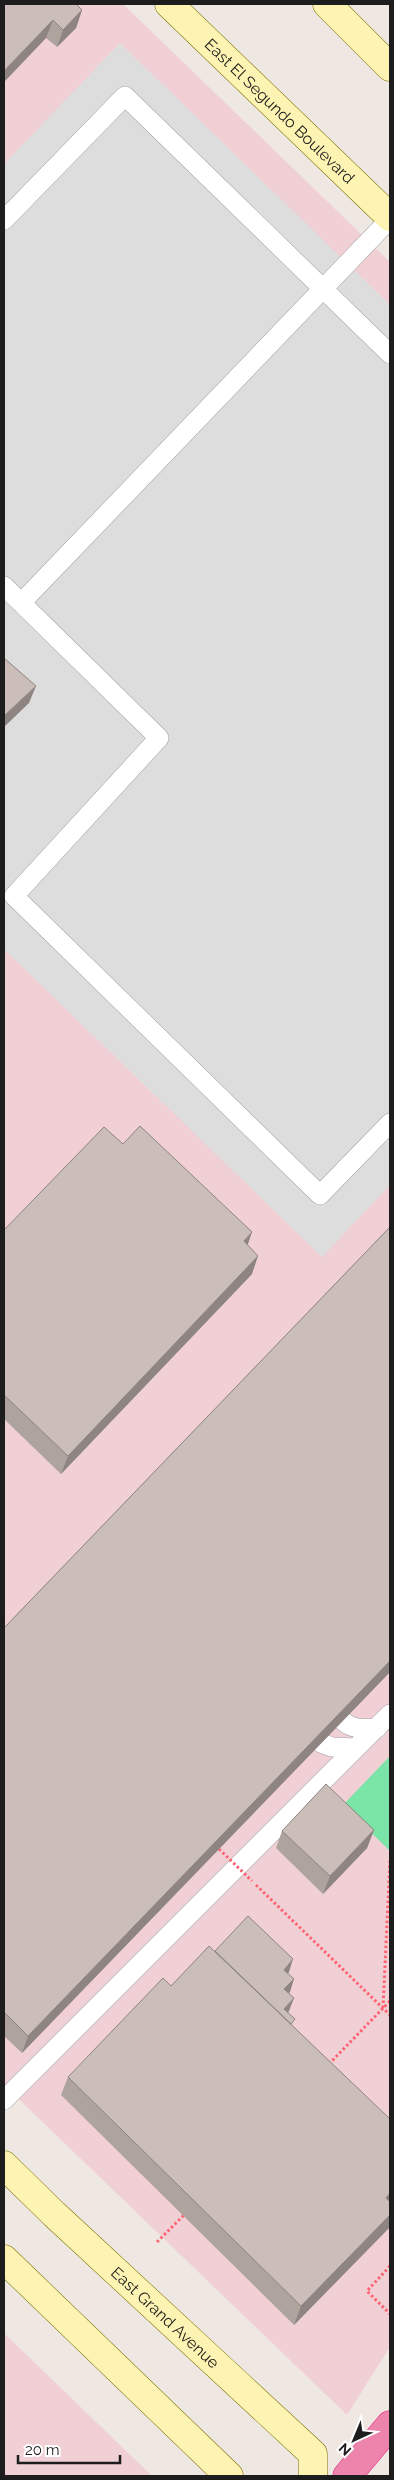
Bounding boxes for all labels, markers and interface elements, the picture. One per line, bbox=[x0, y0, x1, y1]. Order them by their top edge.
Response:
street label: East El Segundo Boulevard bbox=[201, 34, 359, 187]
street label: East Grand Avenue bbox=[107, 2263, 223, 2372]
north arrow bbox=[329, 2415, 379, 2465]
scale bar bbox=[18, 2432, 120, 2464]
text: N bbox=[336, 2440, 354, 2459]
text: 20 m bbox=[25, 2441, 60, 2459]

